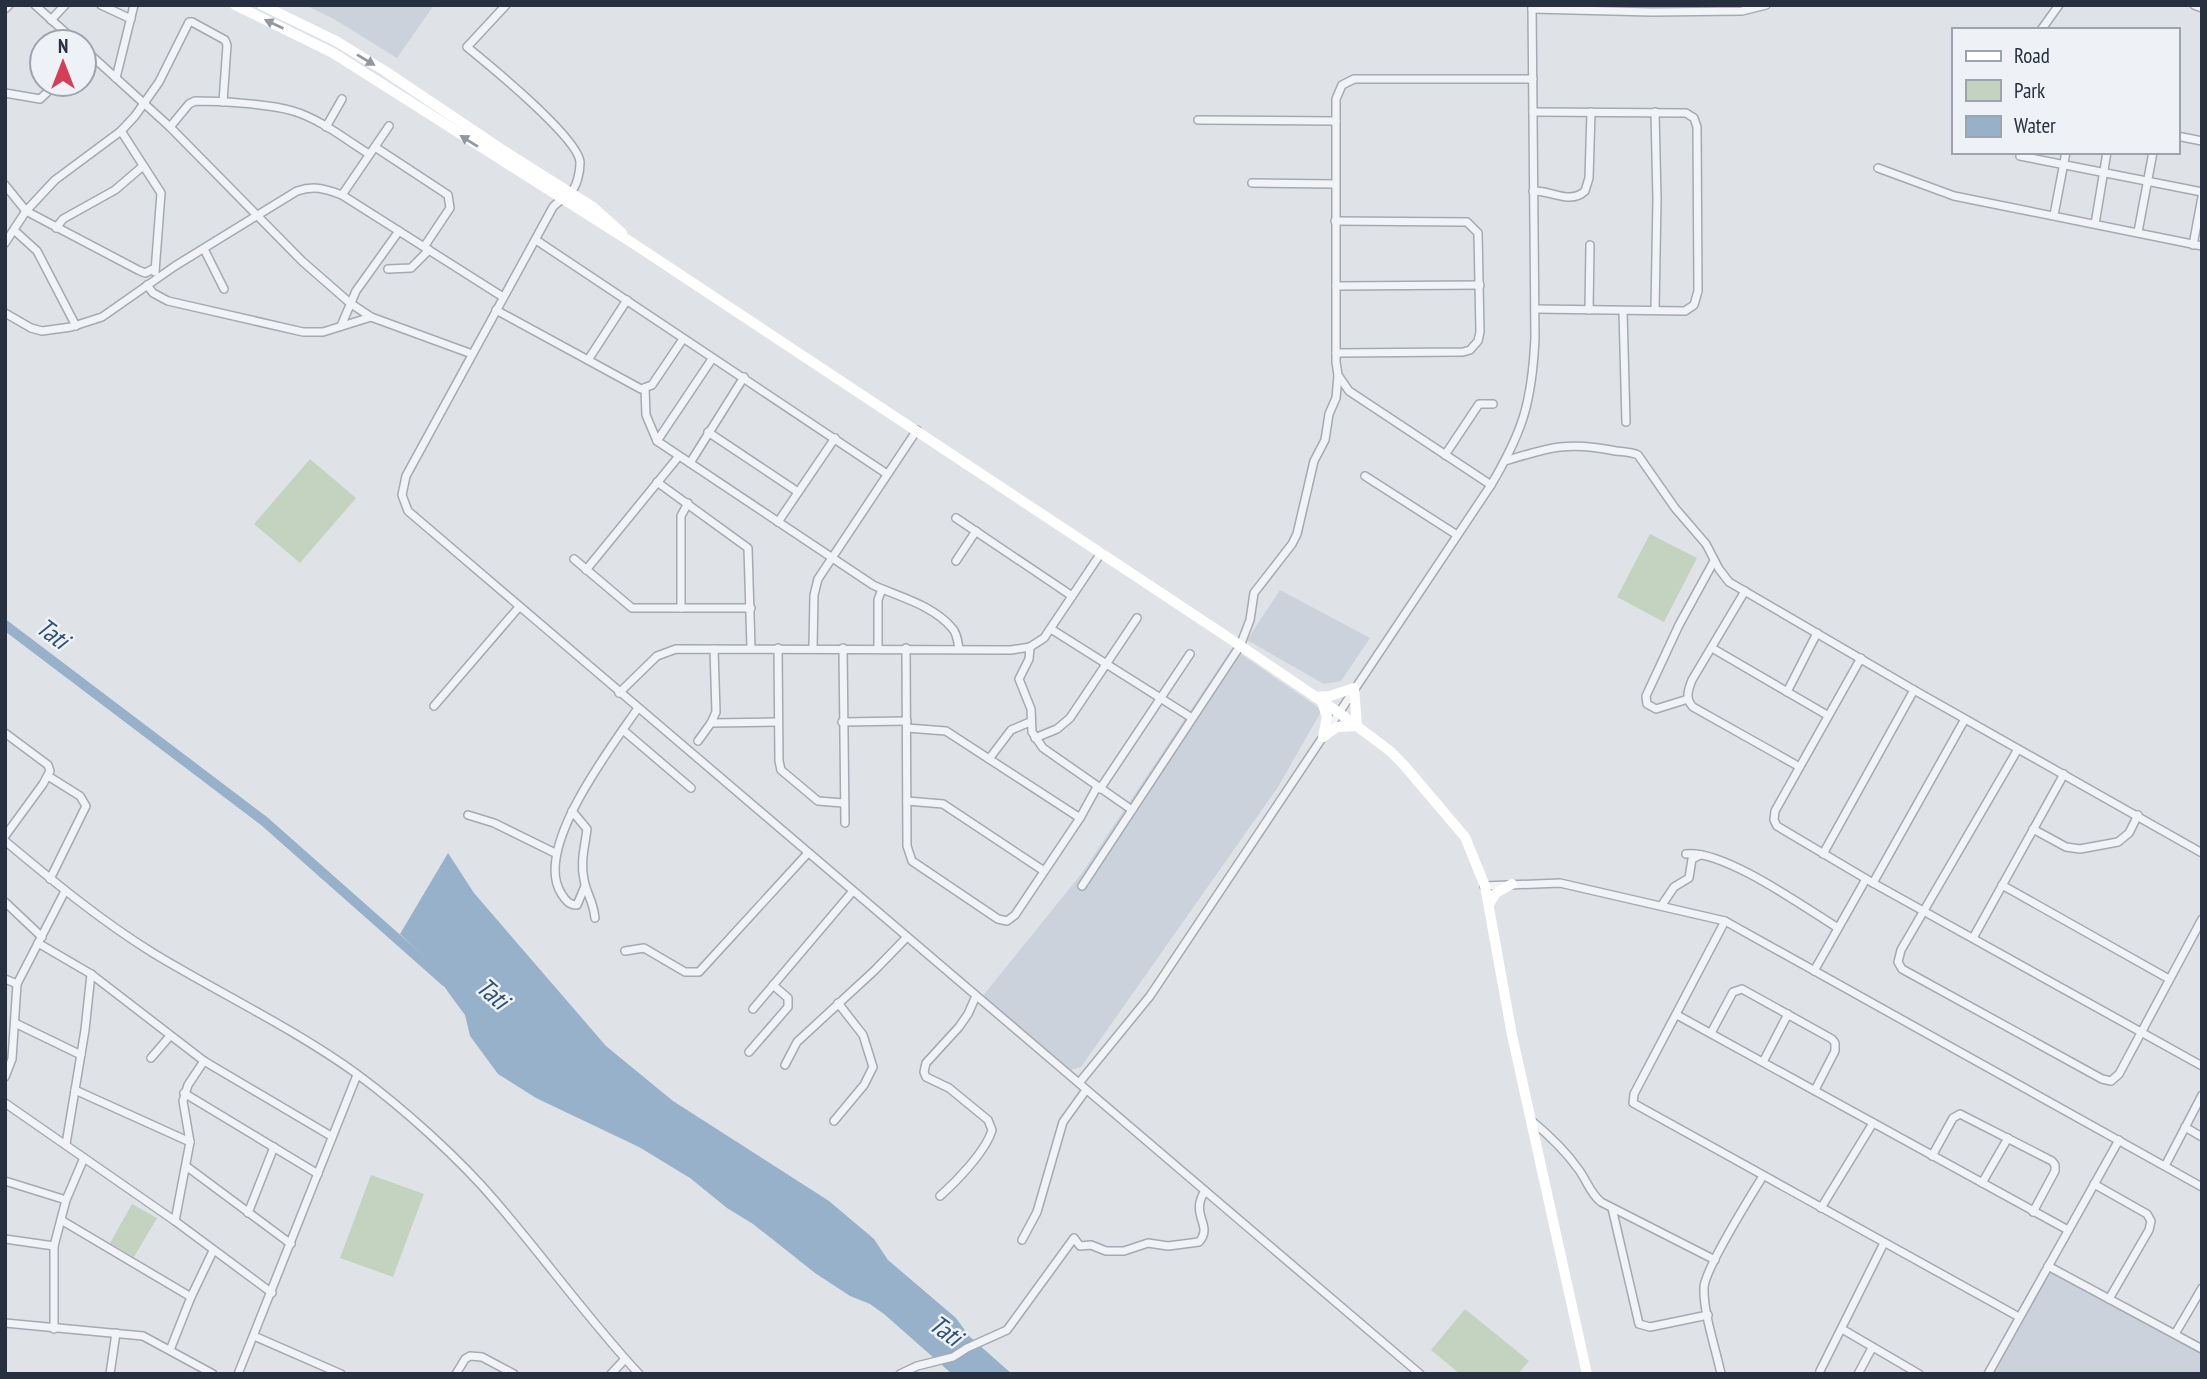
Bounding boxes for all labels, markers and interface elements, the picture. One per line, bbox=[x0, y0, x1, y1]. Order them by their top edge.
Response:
one-way arrow bbox=[264, 18, 284, 30]
north arrow bbox=[28, 28, 98, 98]
legend bbox=[1952, 28, 2179, 154]
text: N bbox=[58, 34, 68, 58]
text: Road bbox=[2014, 42, 2050, 69]
one-way arrow bbox=[357, 53, 376, 66]
text: Park bbox=[2014, 77, 2045, 104]
text: Water bbox=[2014, 112, 2056, 139]
one-way arrow bbox=[459, 135, 479, 148]
water label: Tati bbox=[30, 610, 79, 658]
water label: Tati bbox=[470, 970, 519, 1018]
water label: Tati bbox=[923, 1307, 972, 1355]

